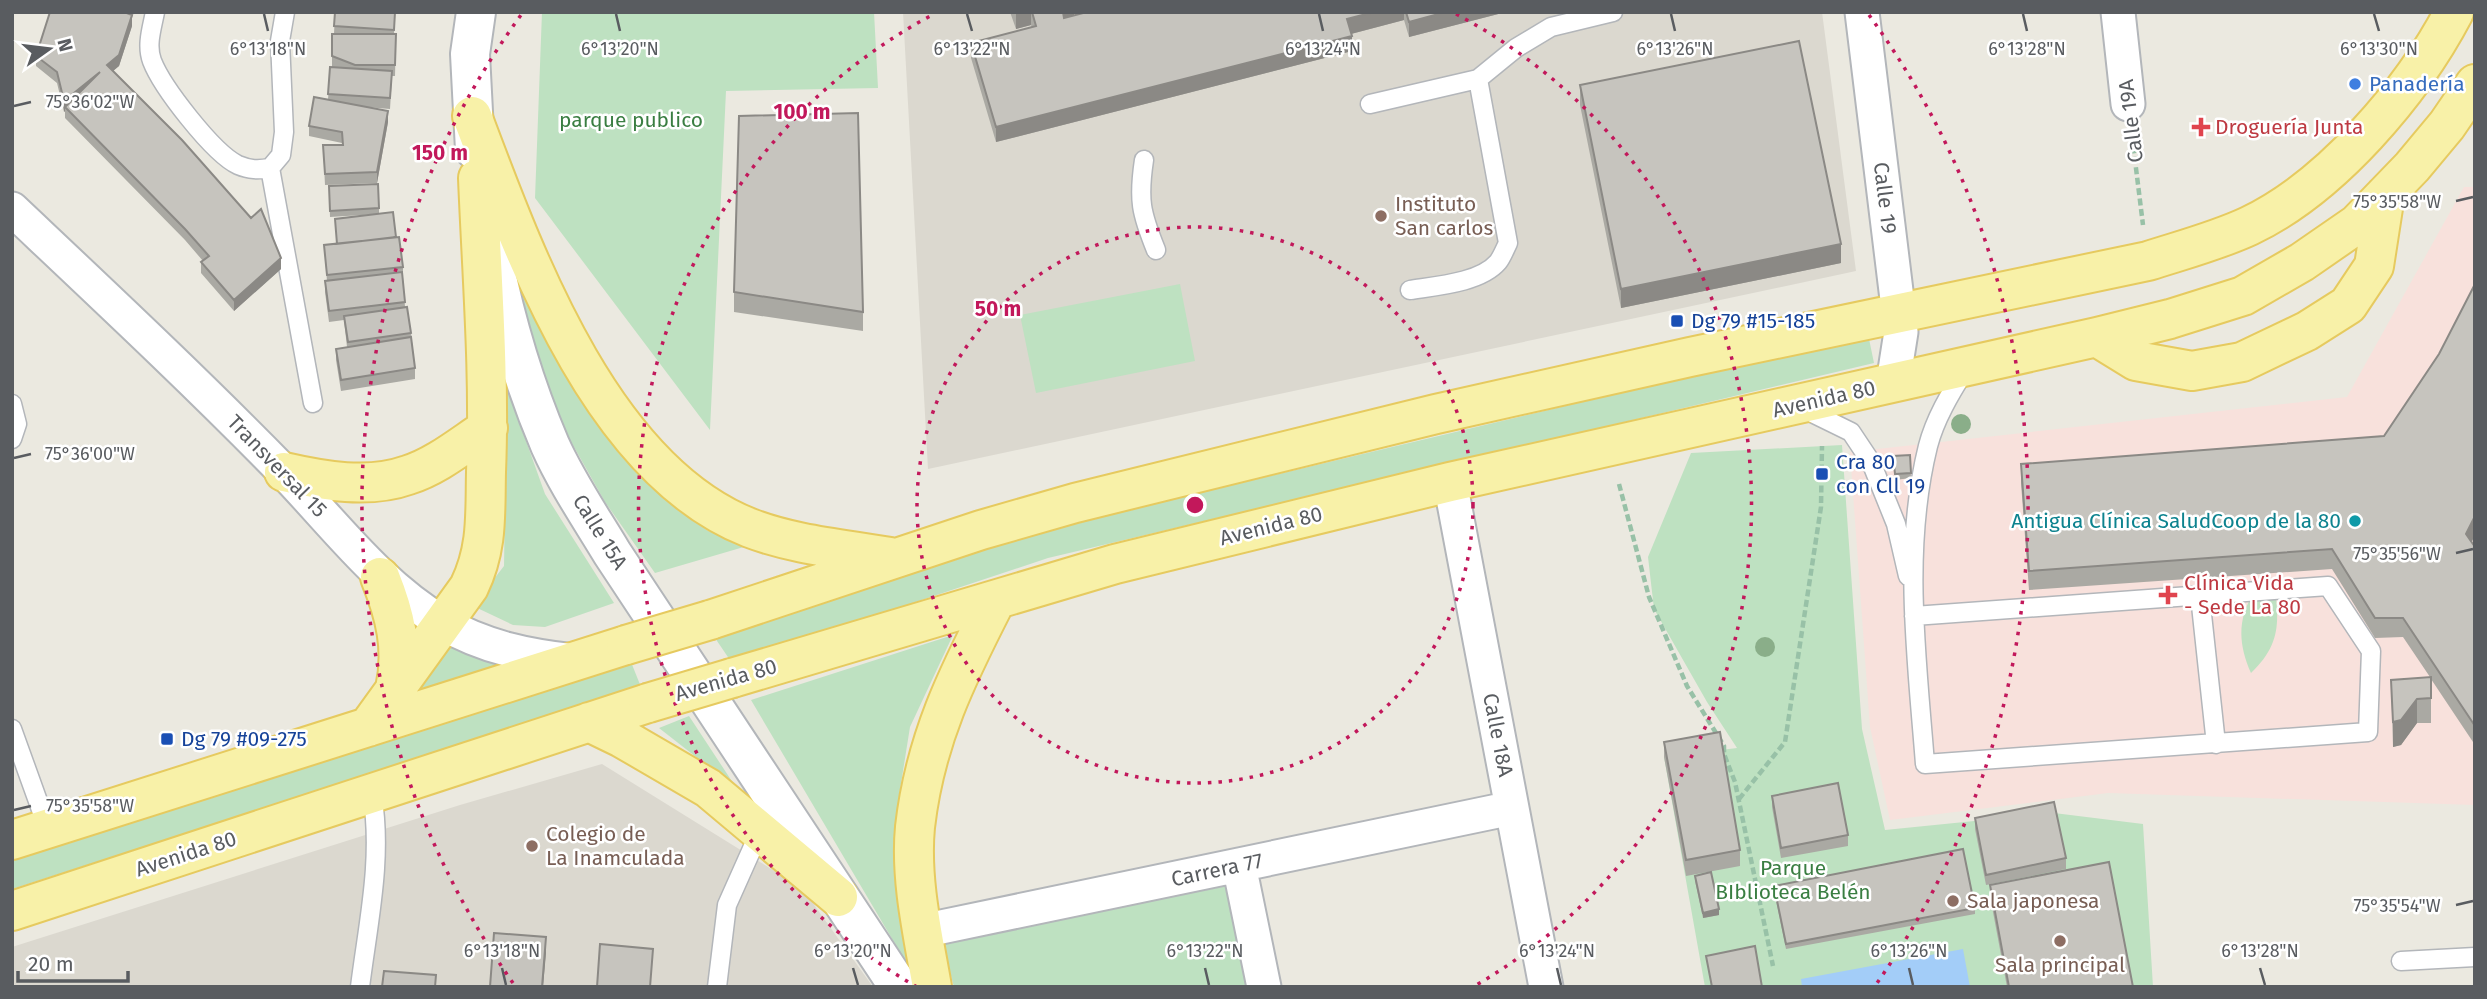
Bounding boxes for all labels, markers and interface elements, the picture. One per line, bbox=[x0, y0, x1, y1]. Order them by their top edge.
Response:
north arrow bbox=[14, 14, 84, 84]
text: N bbox=[52, 36, 78, 54]
text: 6°13'18"N bbox=[230, 38, 306, 60]
text: 6°13'20"N bbox=[581, 38, 659, 60]
text: 6°13'22"N bbox=[934, 38, 1010, 60]
text: 6°13'24"N bbox=[1285, 38, 1361, 60]
text: 6°13'26"N bbox=[1636, 38, 1714, 60]
text: 6°13'28"N bbox=[1988, 38, 2066, 60]
text: 6°13'30"N bbox=[2340, 38, 2418, 60]
place label: Panadería bbox=[2369, 71, 2465, 97]
marker: Panadería bbox=[2347, 76, 2363, 92]
street label: Calle 19A bbox=[2113, 78, 2149, 164]
text: 75°36'02"W bbox=[46, 91, 134, 113]
text: 100 m bbox=[773, 99, 831, 125]
park label: parque publico bbox=[559, 107, 703, 133]
place label: Droguería Junta bbox=[2215, 114, 2363, 140]
marker: Droguería Junta bbox=[2193, 119, 2209, 135]
text: 150 m bbox=[412, 140, 468, 166]
street label: Calle 19 bbox=[1868, 161, 1902, 235]
place label: Instituto San carlos bbox=[1395, 191, 1493, 241]
text: 75°35'58"W bbox=[2353, 191, 2441, 213]
marker: Instituto San carlos bbox=[1373, 208, 1389, 224]
text: 50 m bbox=[975, 296, 1021, 322]
place label: Dg 79 #15-185 bbox=[1691, 308, 1815, 334]
marker: Dg 79 #15-185 bbox=[1669, 313, 1685, 329]
street label: Avenida 80 bbox=[1770, 375, 1878, 423]
street label: Transversal 15 bbox=[222, 409, 332, 523]
text: 75°36'00"W bbox=[45, 443, 135, 465]
place label: Cra 80 con Cll 19 bbox=[1836, 449, 1925, 499]
marker: Cra 80 con Cll 19 bbox=[1814, 466, 1830, 482]
street label: Calle 15A bbox=[567, 490, 633, 574]
centre of rings bbox=[1183, 493, 1207, 517]
street label: Avenida 80 bbox=[1217, 501, 1325, 551]
place label: Antigua Clínica SaludCoop de la 80 bbox=[2011, 508, 2341, 534]
marker: Antigua Clínica SaludCoop de la 80 bbox=[2347, 513, 2363, 529]
text: 75°35'56"W bbox=[2353, 543, 2441, 565]
place label: Clínica Vida - Sede La 80 bbox=[2184, 570, 2301, 620]
marker: Clínica Vida - Sede La 80 bbox=[2158, 585, 2178, 605]
street label: Avenida 80 bbox=[672, 653, 780, 707]
street label: Calle 18A bbox=[1477, 691, 1519, 779]
place label: Dg 79 #09-275 bbox=[181, 726, 307, 752]
marker: Dg 79 #09-275 bbox=[159, 731, 175, 747]
text: 75°35'58"W bbox=[46, 795, 134, 817]
place label: Colegio de La Inamculada bbox=[546, 821, 685, 871]
street label: Avenida 80 bbox=[132, 825, 240, 883]
marker: Colegio de La Inamculada bbox=[524, 838, 540, 854]
street label: Carrera 77 bbox=[1169, 848, 1265, 892]
park label: Parque BIblioteca Belén bbox=[1715, 855, 1871, 905]
place label: Sala japonesa bbox=[1967, 888, 2100, 914]
marker: Sala japonesa bbox=[1945, 893, 1961, 909]
text: 75°35'54"W bbox=[2353, 895, 2441, 917]
marker: Sala principal bbox=[2052, 933, 2068, 949]
scale bar bbox=[18, 940, 128, 984]
text: 6°13'18"N bbox=[464, 940, 540, 962]
text: 6°13'20"N bbox=[814, 940, 892, 962]
text: 6°13'22"N bbox=[1167, 940, 1243, 962]
text: 6°13'24"N bbox=[1519, 940, 1595, 962]
text: 6°13'26"N bbox=[1870, 940, 1948, 962]
text: 6°13'28"N bbox=[2221, 940, 2299, 962]
text: 20 m bbox=[28, 951, 74, 977]
place label: Sala principal bbox=[1995, 952, 2125, 978]

